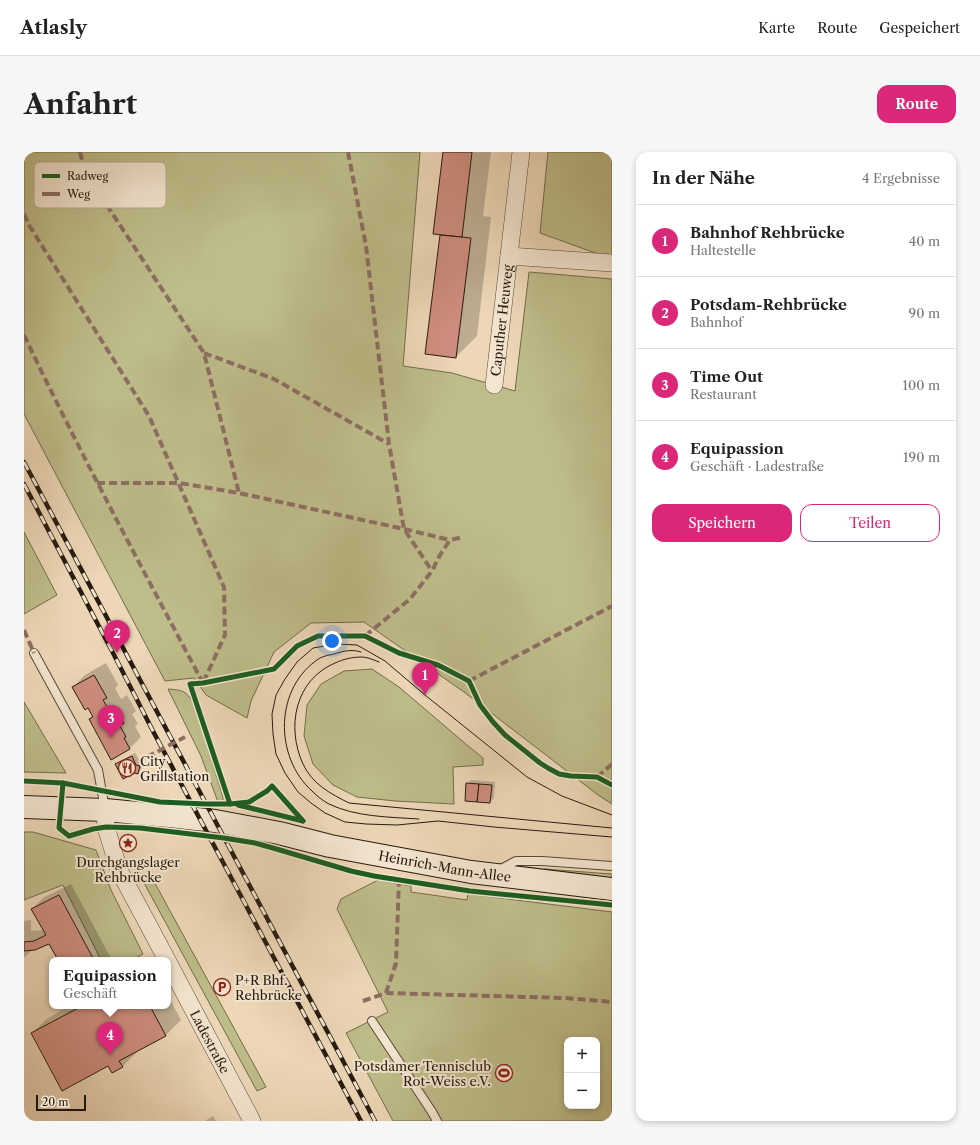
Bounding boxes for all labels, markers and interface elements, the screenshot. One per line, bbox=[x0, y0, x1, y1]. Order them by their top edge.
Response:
text: Atlasly bbox=[20, 16, 87, 39]
text: Karte bbox=[758, 19, 795, 37]
text: Route bbox=[817, 19, 857, 37]
text: Gespeichert bbox=[879, 19, 960, 37]
button: Route bbox=[877, 85, 956, 123]
text: Anfahrt bbox=[24, 87, 137, 121]
legend bbox=[34, 162, 166, 208]
text: In der Nähe bbox=[652, 168, 755, 188]
text: Radweg bbox=[67, 169, 108, 183]
text: 4 Ergebnisse bbox=[862, 170, 940, 186]
text: Weg bbox=[66, 187, 90, 201]
text: Bahnhof Rehbrücke bbox=[690, 223, 845, 242]
text: 1 bbox=[662, 233, 668, 249]
text: 40 m bbox=[909, 233, 940, 249]
text: Haltestelle bbox=[690, 242, 756, 258]
street label: Caputher Heuweg bbox=[487, 264, 516, 377]
text: Potsdam-Rehbrücke bbox=[690, 295, 847, 314]
text: 2 bbox=[661, 305, 669, 321]
text: 90 m bbox=[909, 305, 940, 321]
text: Bahnhof bbox=[690, 314, 743, 330]
text: Time Out bbox=[690, 367, 763, 386]
text: 3 bbox=[661, 377, 669, 393]
text: 100 m bbox=[902, 377, 940, 393]
text: Restaurant bbox=[690, 386, 757, 402]
text: Equipassion bbox=[690, 439, 784, 458]
text: 4 bbox=[661, 449, 669, 465]
text: 190 m bbox=[903, 449, 940, 465]
text: Geschäft · Ladestraße bbox=[690, 458, 824, 474]
button: Speichern bbox=[652, 504, 792, 542]
button: Teilen bbox=[800, 504, 940, 542]
pin: 2 bbox=[104, 620, 130, 653]
your location bbox=[322, 631, 342, 651]
pin: 1 bbox=[412, 662, 438, 695]
pin: 3 bbox=[98, 705, 124, 738]
place label: City Grillstation bbox=[140, 753, 209, 784]
restaurant icon: City Grillstation bbox=[117, 758, 137, 778]
place icon: Durchgangslager Rehbrücke bbox=[118, 833, 138, 853]
street label: Heinrich-Mann-Allee bbox=[377, 847, 512, 885]
place label: Durchgangslager Rehbrücke bbox=[76, 854, 180, 885]
popup bbox=[49, 957, 171, 1009]
text: Equipassion bbox=[63, 966, 157, 985]
place label: P+R Bhf. Rehbrücke bbox=[235, 972, 302, 1003]
parking icon: P+R Bhf. Rehbrücke bbox=[212, 977, 232, 997]
text: Geschäft bbox=[63, 985, 117, 1001]
street label: Ladestraße bbox=[187, 1007, 233, 1076]
pin: 4 bbox=[97, 1022, 123, 1055]
map controls bbox=[564, 1037, 600, 1109]
button: + bbox=[564, 1037, 600, 1073]
place label: Potsdamer Tennisclub Rot-Weiss e.V. bbox=[354, 1058, 491, 1089]
sports icon: Potsdamer Tennisclub Rot-Weiss e.V. bbox=[494, 1063, 514, 1083]
button: − bbox=[564, 1073, 600, 1109]
scale bar bbox=[36, 1093, 86, 1112]
text: 20 m bbox=[42, 1095, 68, 1109]

